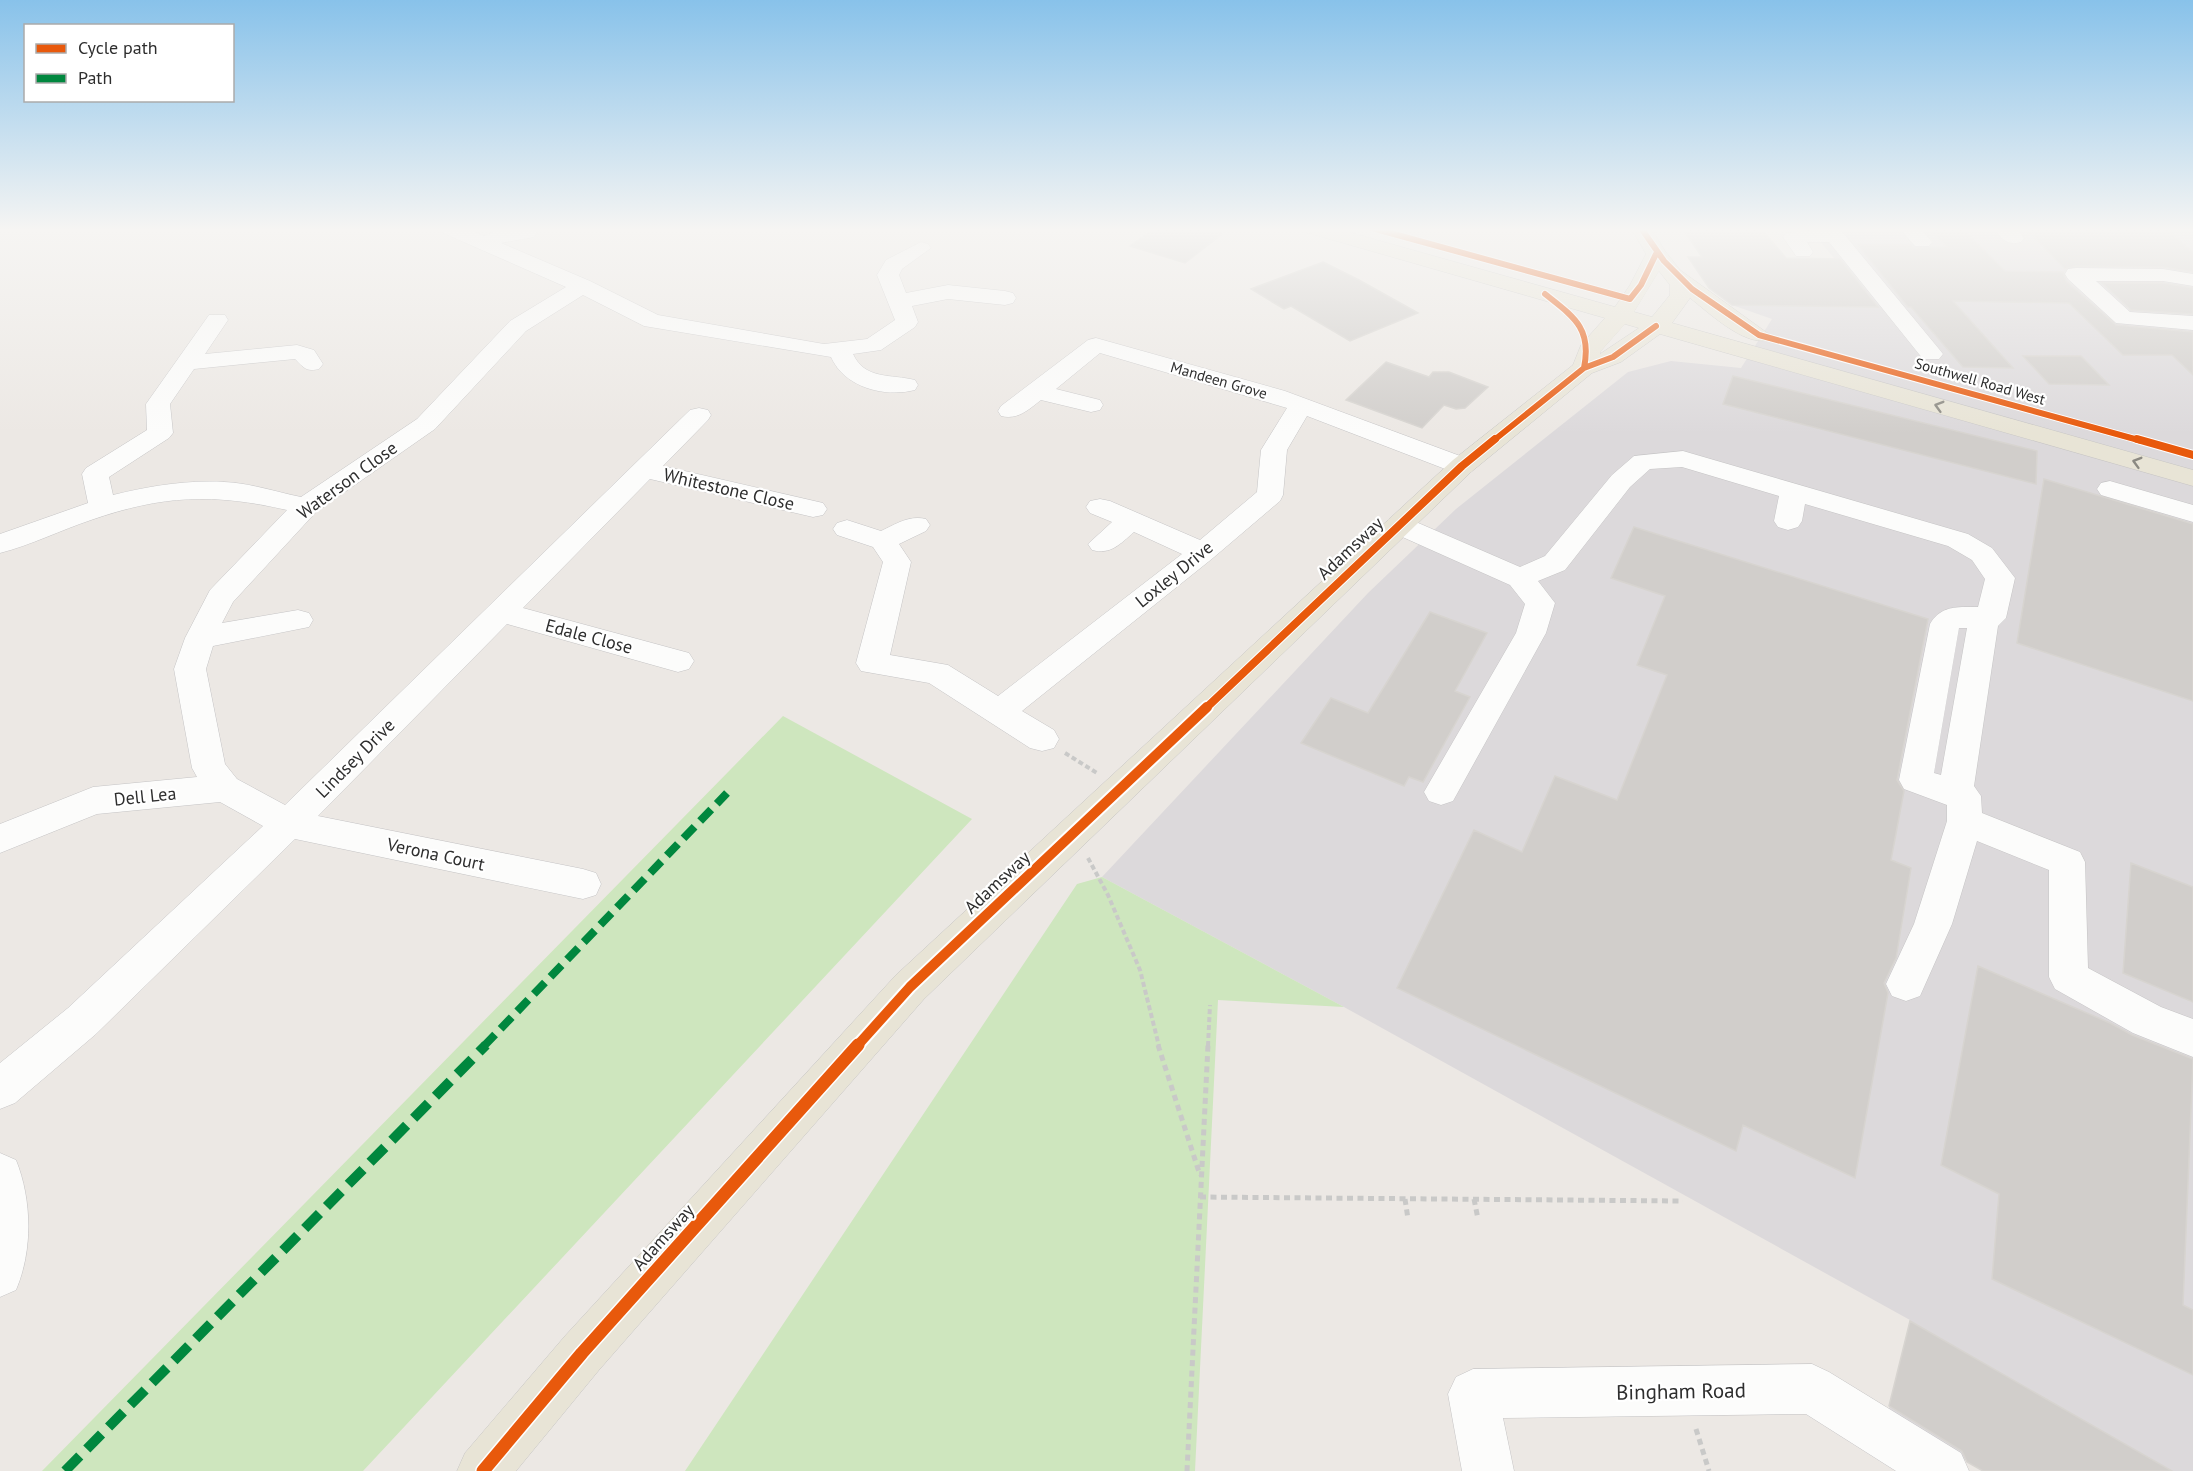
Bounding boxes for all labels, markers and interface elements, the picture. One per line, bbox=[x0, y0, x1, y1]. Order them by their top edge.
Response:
legend bbox=[24, 24, 234, 102]
text: Cycle path bbox=[78, 36, 158, 59]
text: Path bbox=[78, 66, 112, 89]
street label: Southwell Road West bbox=[1913, 353, 2047, 409]
street label: Mandeen Grove bbox=[1168, 357, 1270, 403]
one-way arrow bbox=[1934, 401, 1945, 413]
street label: Waterson Close bbox=[292, 436, 402, 524]
one-way arrow bbox=[2132, 457, 2143, 469]
street label: Whitestone Close bbox=[661, 463, 797, 515]
street label: Adamsway bbox=[1312, 511, 1388, 584]
street label: Loxley Drive bbox=[1130, 536, 1218, 612]
street label: Edale Close bbox=[543, 613, 635, 659]
street label: Lindsey Drive bbox=[310, 713, 400, 803]
street label: Dell Lea bbox=[113, 781, 177, 811]
street label: Verona Court bbox=[384, 832, 487, 876]
street label: Adamsway bbox=[959, 845, 1035, 918]
street label: Adamsway bbox=[627, 1198, 699, 1275]
street label: Bingham Road bbox=[1616, 1376, 1746, 1406]

